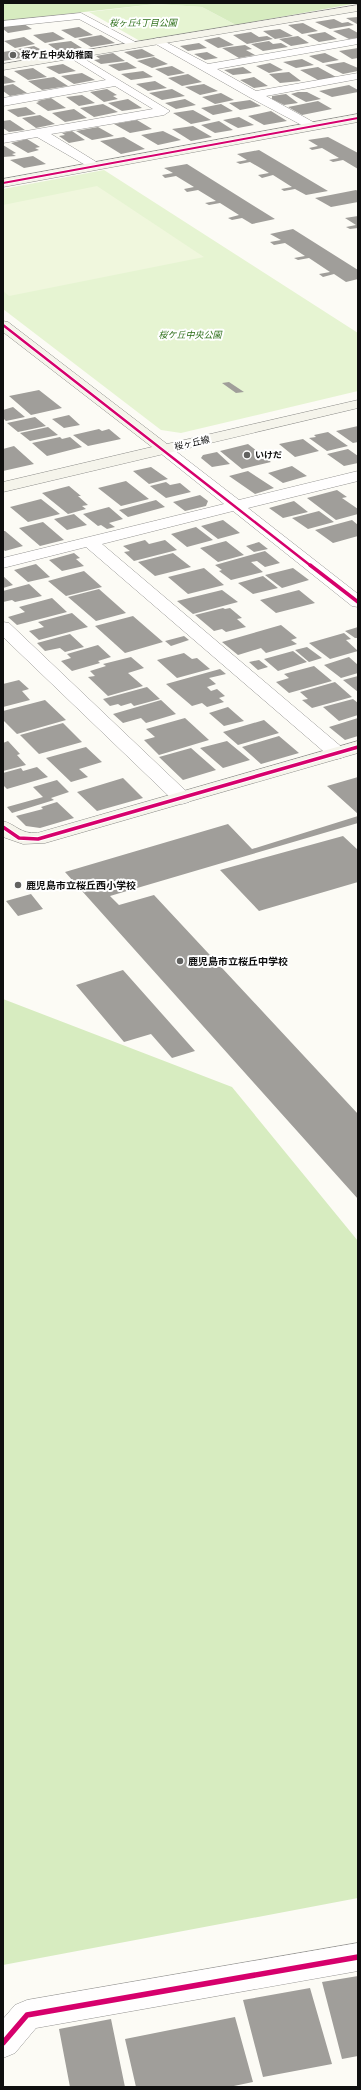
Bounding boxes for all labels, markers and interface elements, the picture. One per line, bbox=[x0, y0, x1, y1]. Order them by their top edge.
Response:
park label: 桜ヶ丘4丁目公園 bbox=[109, 17, 179, 29]
place label: 桜ケ丘中央幼稚園 bbox=[21, 49, 93, 61]
marker: 桜ケ丘中央幼稚園 bbox=[8, 50, 18, 60]
park label: 桜ケ丘中央公園 bbox=[158, 329, 223, 341]
street label: 桜ヶ丘線 bbox=[173, 433, 212, 453]
place label: いけだ bbox=[255, 449, 282, 461]
marker: いけだ bbox=[242, 450, 252, 460]
place label: 鹿児島市立桜丘西小学校 bbox=[26, 879, 136, 892]
marker: 鹿児島市立桜丘西小学校 bbox=[13, 880, 23, 890]
place label: 鹿児島市立桜丘中学校 bbox=[188, 955, 288, 968]
marker: 鹿児島市立桜丘中学校 bbox=[175, 956, 185, 966]

